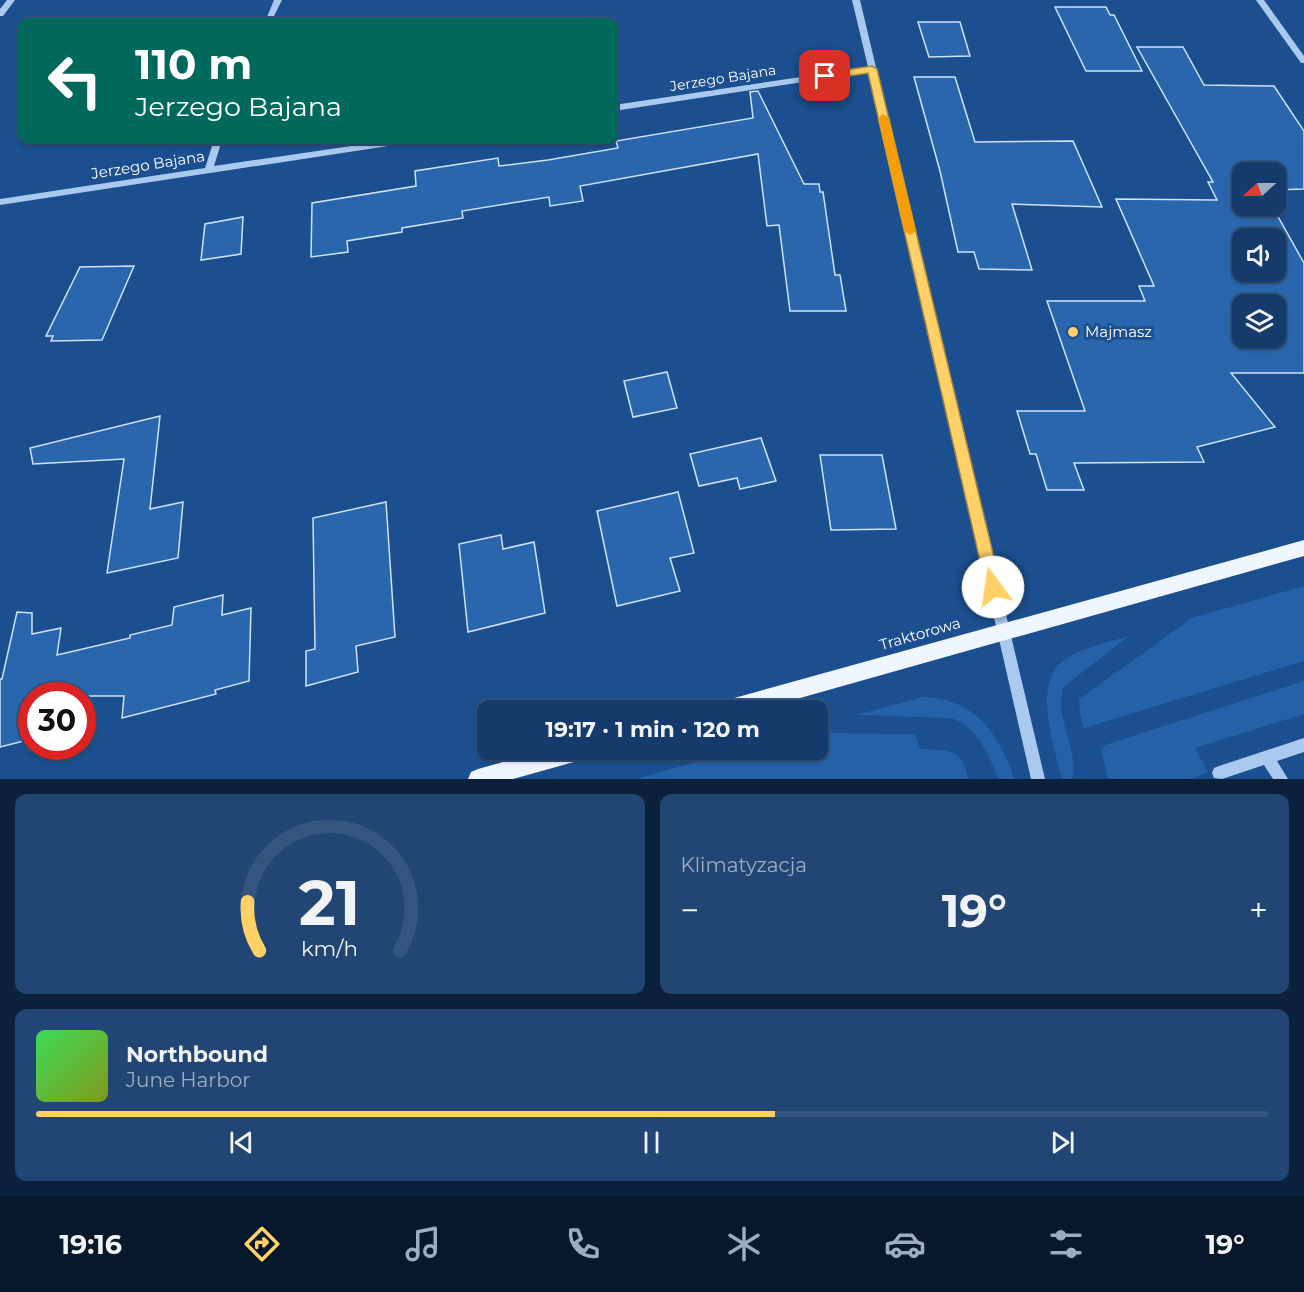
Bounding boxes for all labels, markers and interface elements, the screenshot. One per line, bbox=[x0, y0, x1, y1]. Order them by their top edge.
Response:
text: 110 m bbox=[135, 38, 252, 90]
icon: left bbox=[36, 42, 114, 120]
pin bbox=[799, 50, 850, 101]
icon: arrive bbox=[808, 59, 841, 92]
street label: Jerzego Bajana bbox=[668, 61, 777, 95]
text: Jerzego Bajana bbox=[135, 90, 342, 123]
street label: Jerzego Bajana bbox=[89, 146, 206, 183]
north arrow bbox=[1232, 162, 1286, 216]
map controls bbox=[1232, 162, 1286, 348]
button: sound bbox=[1232, 228, 1286, 282]
button: layers bbox=[1232, 294, 1286, 348]
place label: Majmasz bbox=[1085, 322, 1152, 341]
marker: Majmasz bbox=[1066, 325, 1080, 339]
position arrow bbox=[961, 555, 1025, 619]
street label: Traktorowa bbox=[877, 613, 963, 654]
speed limit sign: 30 bbox=[18, 682, 96, 760]
text: 19:17 · 1 min · 120 m bbox=[545, 716, 760, 743]
text: Klimatyzacja bbox=[681, 853, 807, 877]
text: 21 bbox=[299, 865, 360, 941]
text: 19° bbox=[942, 883, 1007, 938]
text: − bbox=[681, 890, 699, 930]
text: + bbox=[1249, 890, 1268, 930]
text: km/h bbox=[301, 935, 358, 961]
text: Northbound bbox=[126, 1041, 268, 1068]
text: June Harbor bbox=[126, 1068, 250, 1092]
icon: previous bbox=[225, 1126, 258, 1159]
icon: pause bbox=[635, 1126, 668, 1159]
icon: next bbox=[1046, 1126, 1079, 1159]
icon: directions bbox=[241, 1223, 283, 1265]
icon: music bbox=[402, 1223, 444, 1265]
icon: phone bbox=[562, 1223, 604, 1265]
icon: climate bbox=[723, 1223, 765, 1265]
icon: car bbox=[884, 1223, 926, 1265]
icon: filters bbox=[1045, 1223, 1087, 1265]
text: 19:16 bbox=[59, 1228, 122, 1261]
text: 19° bbox=[1206, 1228, 1245, 1261]

